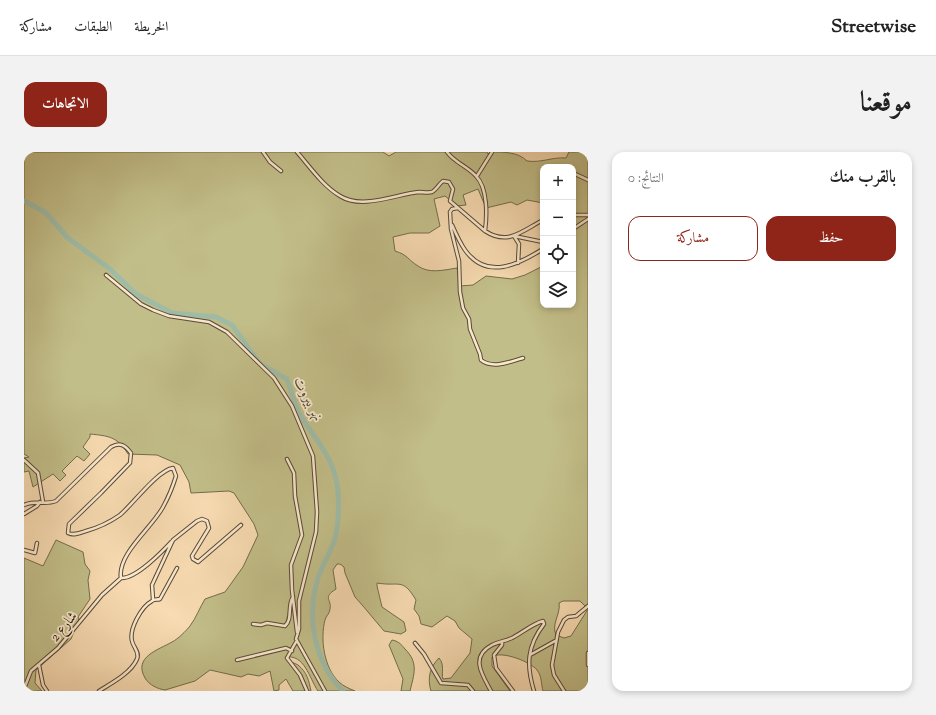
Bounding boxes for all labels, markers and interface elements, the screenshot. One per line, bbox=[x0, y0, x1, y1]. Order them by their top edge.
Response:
text: Streetwise bbox=[831, 14, 916, 41]
text: مشاركة bbox=[20, 18, 52, 38]
text: الطبقات bbox=[74, 18, 112, 38]
text: الخريطة bbox=[134, 18, 168, 38]
button: الاتجاهات bbox=[24, 82, 107, 127]
text: موقعنا bbox=[860, 84, 912, 124]
map controls bbox=[540, 164, 576, 308]
button: + bbox=[540, 164, 576, 200]
text: بالقرب منك bbox=[830, 166, 896, 190]
text: النتائج: 0 bbox=[628, 170, 664, 188]
button: − bbox=[540, 200, 576, 236]
button: مشاركة bbox=[628, 216, 758, 261]
button: حفظ bbox=[766, 216, 896, 261]
button: locate bbox=[540, 236, 576, 272]
button: layers bbox=[540, 272, 576, 308]
water label: نهر بيروت bbox=[287, 374, 328, 426]
street label: شارع 2 bbox=[46, 608, 83, 647]

